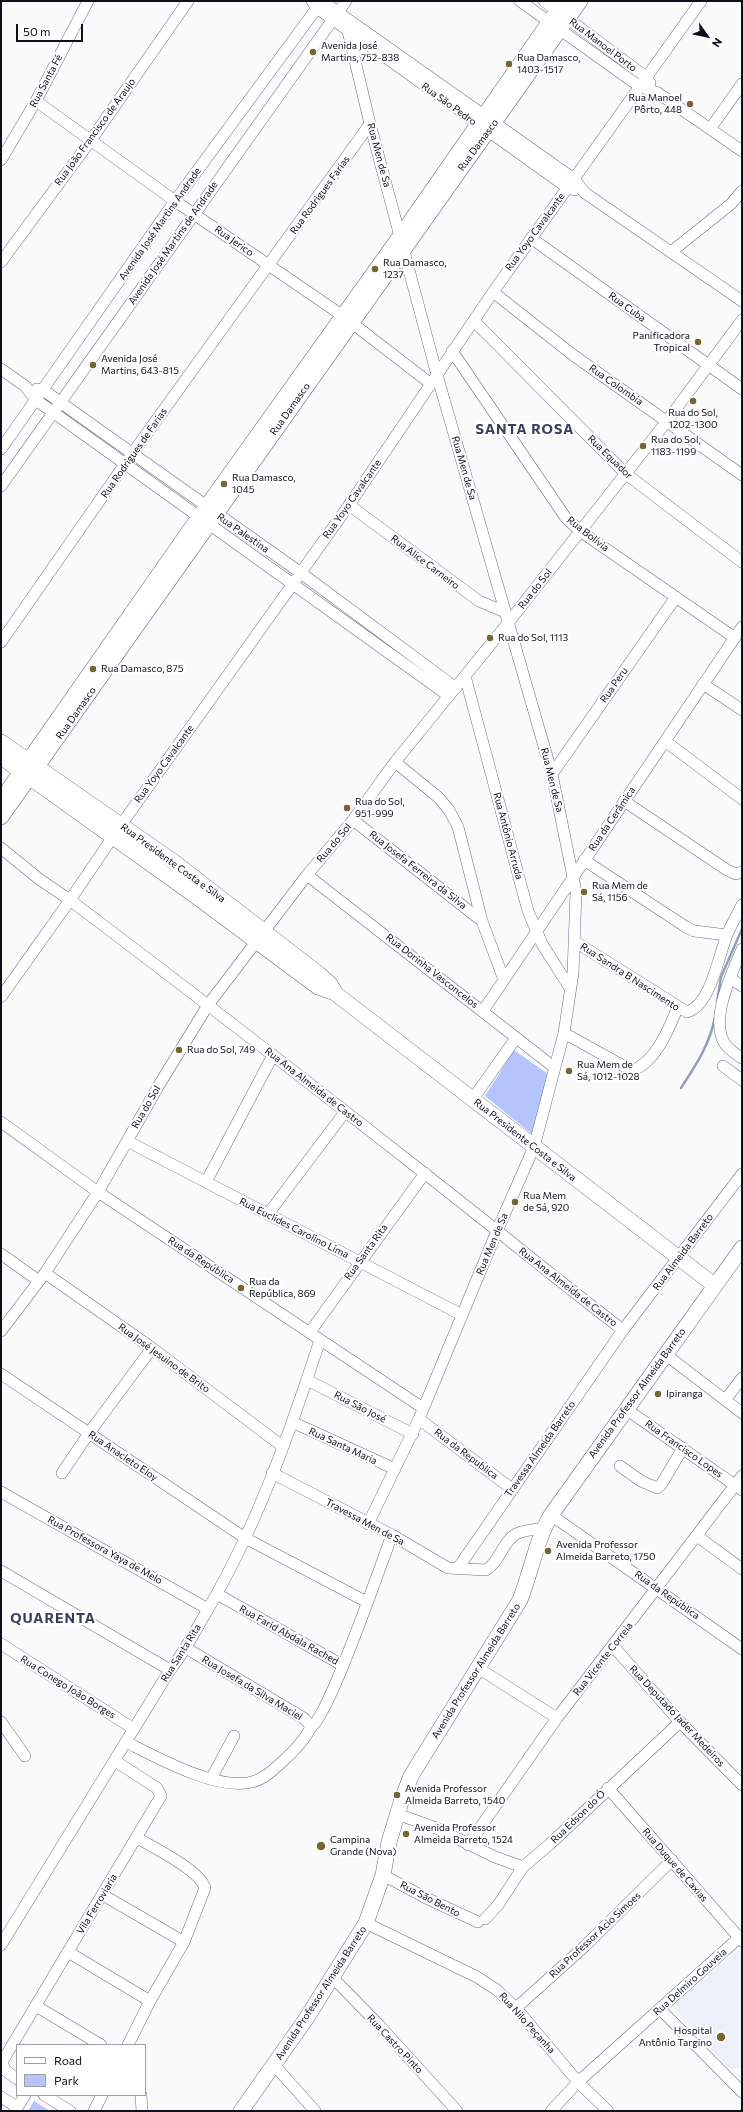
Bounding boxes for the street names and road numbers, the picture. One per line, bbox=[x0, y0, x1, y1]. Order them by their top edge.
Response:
street label: Rua Manoel Porto bbox=[567, 16, 639, 74]
street label: Rua Santa Fé bbox=[27, 52, 65, 110]
street label: Rua João Francisco de Araujo bbox=[52, 76, 138, 188]
street label: Rua São Pedro bbox=[419, 80, 479, 128]
street label: Rua Damasco bbox=[455, 117, 501, 173]
street label: Rua Men de Sa bbox=[365, 122, 393, 188]
street label: Rua Rodrigues Farias bbox=[288, 153, 352, 237]
street label: Avenida José Martins Andrade bbox=[116, 165, 204, 283]
street label: Avenida José Martins de Andrade bbox=[126, 179, 220, 307]
street label: Rua Yoyo Cavalcante bbox=[503, 191, 567, 273]
street label: Rua Jerico bbox=[212, 223, 256, 259]
street label: Rua Cuba bbox=[606, 290, 648, 324]
street label: Rua Colombia bbox=[587, 362, 645, 408]
street label: Rua Damasco bbox=[267, 380, 313, 438]
street label: Rua Rodrigues de Farias bbox=[98, 406, 170, 500]
street label: Rua Equador bbox=[585, 433, 635, 481]
street label: Rua Men de Sa bbox=[449, 435, 479, 501]
street label: Rua Yoyo Cavalcante bbox=[320, 457, 384, 541]
street label: Rua Palestina bbox=[215, 511, 271, 555]
street label: Rua Bolívia bbox=[565, 514, 611, 554]
street label: Rua Alice Carneiro bbox=[388, 532, 462, 592]
street label: Rua do Sol bbox=[516, 567, 554, 611]
street label: Rua Peru bbox=[598, 665, 630, 705]
street label: Rua Damasco bbox=[53, 684, 99, 742]
street label: Rua Yoyo Cavalcante bbox=[132, 723, 196, 805]
street label: Rua Men de Sa bbox=[538, 747, 566, 813]
street label: Rua da Cerâmica bbox=[586, 785, 638, 853]
street label: Rua Antônio Arruda bbox=[491, 791, 525, 881]
street label: Rua Presidente Costa e Silva bbox=[118, 821, 228, 905]
street label: Rua do Sol bbox=[314, 821, 354, 865]
street label: Rua Josefa Ferreira da Silva bbox=[367, 828, 469, 912]
street label: Rua Dorinha Vasconcelos bbox=[383, 931, 481, 1011]
street label: Rua Sandra B Nascimento bbox=[578, 940, 682, 1014]
street label: Rua Ana Almeida de Castro bbox=[262, 1045, 366, 1129]
street label: Rua do Sol bbox=[129, 1083, 163, 1131]
street label: Rua Presidente Costa e Silva bbox=[471, 1096, 579, 1184]
street label: Rua Euclides Carolino Lima bbox=[237, 1195, 351, 1261]
street label: Rua Men de Sa bbox=[474, 1211, 510, 1277]
street label: Rua Almeida Barreto bbox=[650, 1211, 716, 1293]
street label: Rua Santa Rita bbox=[342, 1222, 390, 1282]
street label: Rua da República bbox=[166, 1234, 236, 1286]
street label: Rua Ana Almeida de Castro bbox=[516, 1245, 620, 1329]
street label: Rua José Jesuino de Brito bbox=[116, 1321, 212, 1395]
street label: Avenida Professor Almeida Barreto bbox=[586, 1326, 688, 1460]
street label: Rua São José bbox=[332, 1389, 388, 1425]
street label: Travessa Almeida Barreto bbox=[502, 1399, 578, 1499]
street label: Rua Francisco Lopes bbox=[643, 1418, 725, 1480]
street label: Rua Santa Maria bbox=[307, 1425, 379, 1467]
street label: Rua da Republica bbox=[432, 1426, 500, 1482]
street label: Rua Anacleto Eloy bbox=[86, 1428, 160, 1484]
street label: Travessa Men de Sa bbox=[324, 1496, 406, 1548]
street label: Rua Professora Yaya de Melo bbox=[45, 1513, 165, 1587]
street label: Rua da República bbox=[632, 1568, 702, 1622]
street label: Avenida Professor Almeida Barreto bbox=[429, 1601, 523, 1741]
street label: Rua Farid Abdala Rached bbox=[237, 1603, 341, 1667]
street label: Rua Vicente Correia bbox=[571, 1620, 635, 1698]
street label: Rua Santa Rita bbox=[158, 1622, 204, 1684]
street label: Rua Conego João Borges bbox=[18, 1653, 118, 1721]
street label: Rua Josefa da Silva Maciel bbox=[200, 1653, 304, 1723]
street label: Rua Deputado Jader Medeiros bbox=[627, 1663, 727, 1769]
street label: Rua Edson do Ó bbox=[548, 1788, 608, 1846]
street label: Rua Duque de Caxias bbox=[640, 1826, 710, 1904]
street label: Vila Ferroviaria bbox=[74, 1872, 120, 1936]
street label: Rua São Bento bbox=[398, 1879, 462, 1919]
street label: Rua Professor Acio Simoes bbox=[547, 1890, 643, 1980]
street label: Avenida Professor Almeida Barreto bbox=[273, 1924, 369, 2062]
street label: Rua Delmiro Gouveia bbox=[651, 1946, 729, 2018]
street label: Rua Nilo Peçanha bbox=[496, 1990, 558, 2056]
street label: Rua Castro Pinto bbox=[365, 2012, 425, 2076]

